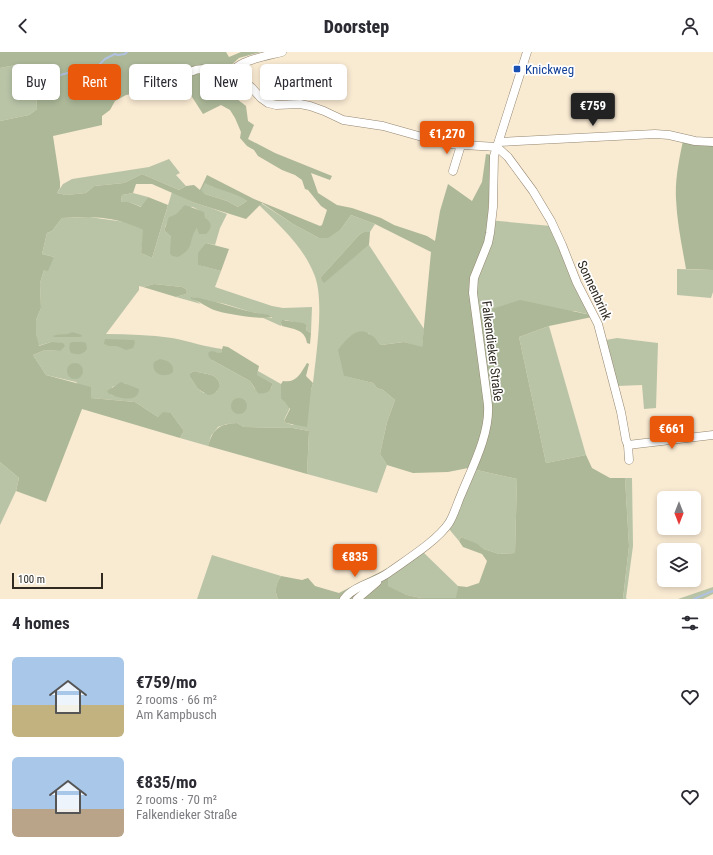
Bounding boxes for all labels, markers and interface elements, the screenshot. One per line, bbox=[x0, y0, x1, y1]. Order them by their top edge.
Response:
icon: back bbox=[12, 15, 34, 37]
icon: person bbox=[679, 15, 701, 37]
text: Doorstep bbox=[324, 16, 389, 37]
place label: Knickweg bbox=[525, 62, 574, 77]
chip: Buy bbox=[12, 64, 60, 100]
chip: Rent bbox=[68, 64, 121, 100]
chip: Filters bbox=[129, 64, 192, 100]
chip: New bbox=[200, 64, 252, 100]
chip: Apartment bbox=[260, 64, 347, 100]
marker: Knickweg bbox=[512, 64, 522, 74]
pin: €759 bbox=[569, 93, 617, 127]
text: €759 bbox=[580, 98, 606, 113]
pin: €1,270 bbox=[414, 121, 480, 155]
text: €1,270 bbox=[429, 126, 465, 141]
street label: Sonnenbrink bbox=[574, 258, 615, 322]
street label: Falkendieker Straße bbox=[479, 300, 506, 402]
pin: €661 bbox=[648, 416, 696, 450]
text: €661 bbox=[659, 421, 685, 436]
north arrow bbox=[657, 491, 701, 535]
map controls bbox=[657, 491, 701, 587]
button: layers bbox=[657, 543, 701, 587]
pin: €835 bbox=[331, 544, 379, 578]
text: €835 bbox=[342, 549, 368, 564]
scale bar bbox=[12, 571, 103, 590]
text: 100 m bbox=[18, 573, 45, 586]
icon: filters bbox=[679, 612, 701, 634]
text: 4 homes bbox=[12, 613, 70, 633]
text: €759/mo bbox=[136, 672, 197, 692]
icon: home bbox=[44, 673, 92, 721]
icon: heart bbox=[679, 686, 701, 708]
text: 2 rooms · 66 m² bbox=[136, 692, 217, 707]
text: Am Kampbusch bbox=[136, 707, 217, 722]
text: €835/mo bbox=[136, 772, 197, 792]
icon: home bbox=[44, 773, 92, 821]
icon: heart bbox=[679, 786, 701, 808]
text: 2 rooms · 70 m² bbox=[136, 792, 217, 807]
text: Falkendieker Straße bbox=[136, 807, 237, 822]

